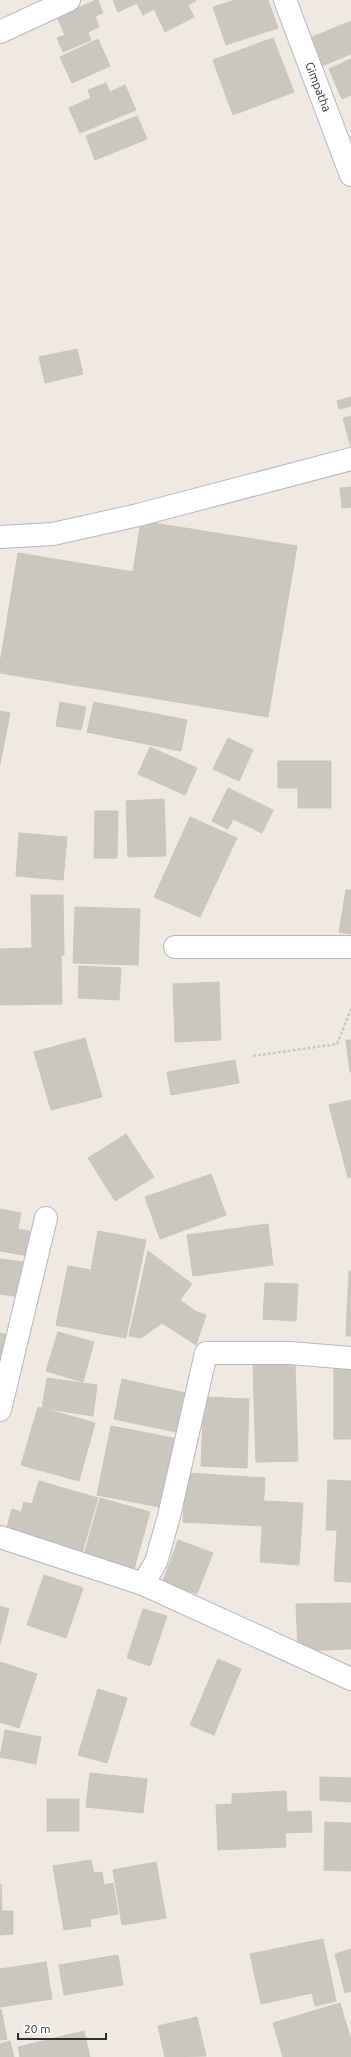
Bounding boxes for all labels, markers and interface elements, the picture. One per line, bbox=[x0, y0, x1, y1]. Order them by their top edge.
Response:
street label: Gimpatha bbox=[303, 60, 334, 113]
scale bar bbox=[18, 2015, 106, 2041]
text: 20 m bbox=[24, 2022, 51, 2035]

